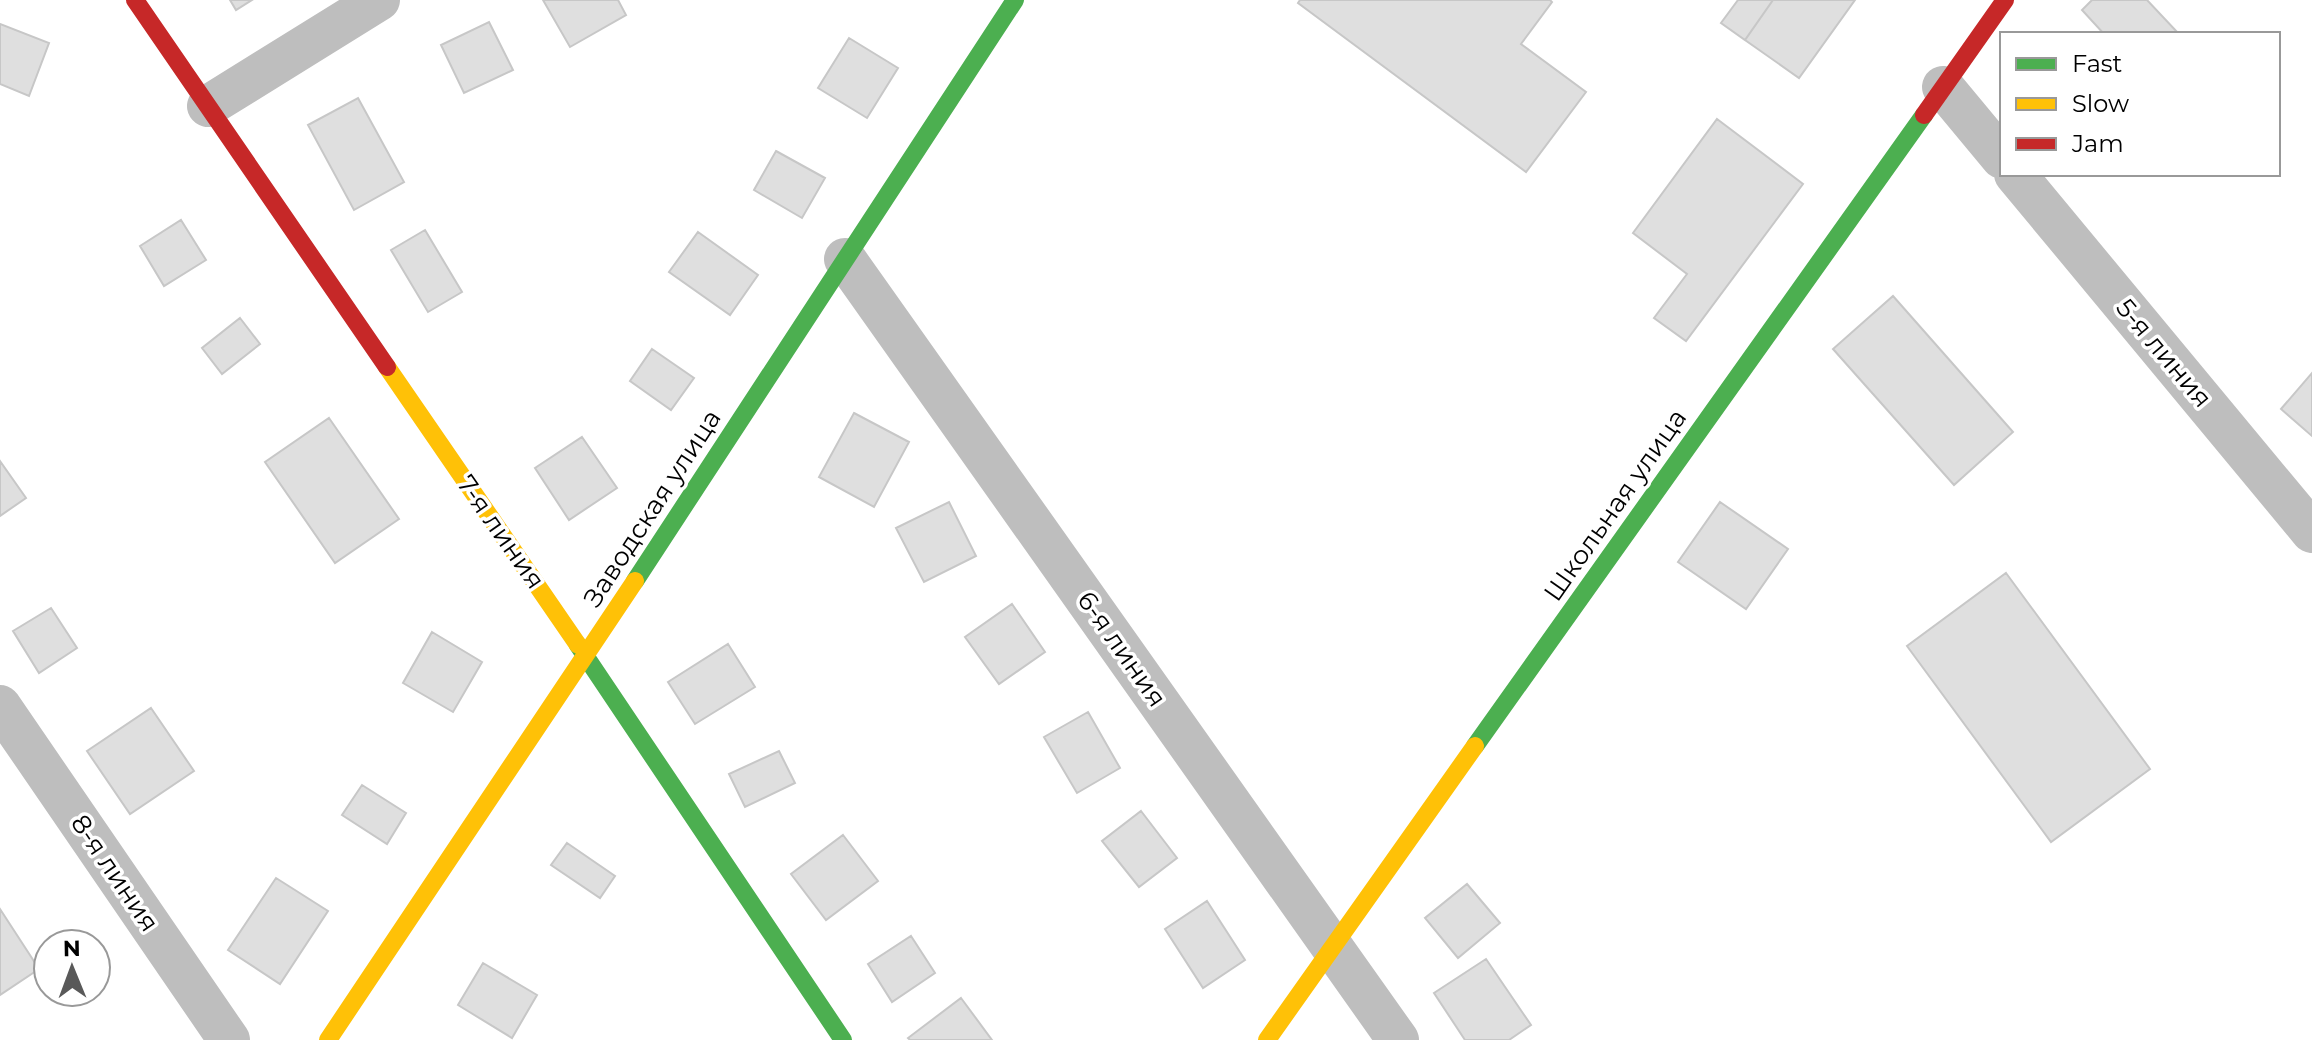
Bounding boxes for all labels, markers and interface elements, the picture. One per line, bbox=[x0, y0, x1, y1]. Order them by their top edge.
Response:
legend bbox=[2000, 32, 2280, 176]
text: Fast bbox=[2072, 49, 2123, 78]
text: Slow bbox=[2072, 89, 2129, 118]
text: Jam bbox=[2071, 129, 2124, 158]
street label: 5-я линия bbox=[2109, 292, 2219, 414]
street label: Заводская улица bbox=[576, 403, 728, 613]
street label: Школьная улица bbox=[1537, 403, 1693, 607]
street label: 7-я линия bbox=[450, 469, 552, 595]
street label: 6-я линия bbox=[1071, 585, 1173, 713]
street label: 8-я линия bbox=[64, 808, 166, 938]
north arrow bbox=[32, 928, 112, 1008]
text: N bbox=[63, 935, 81, 962]

